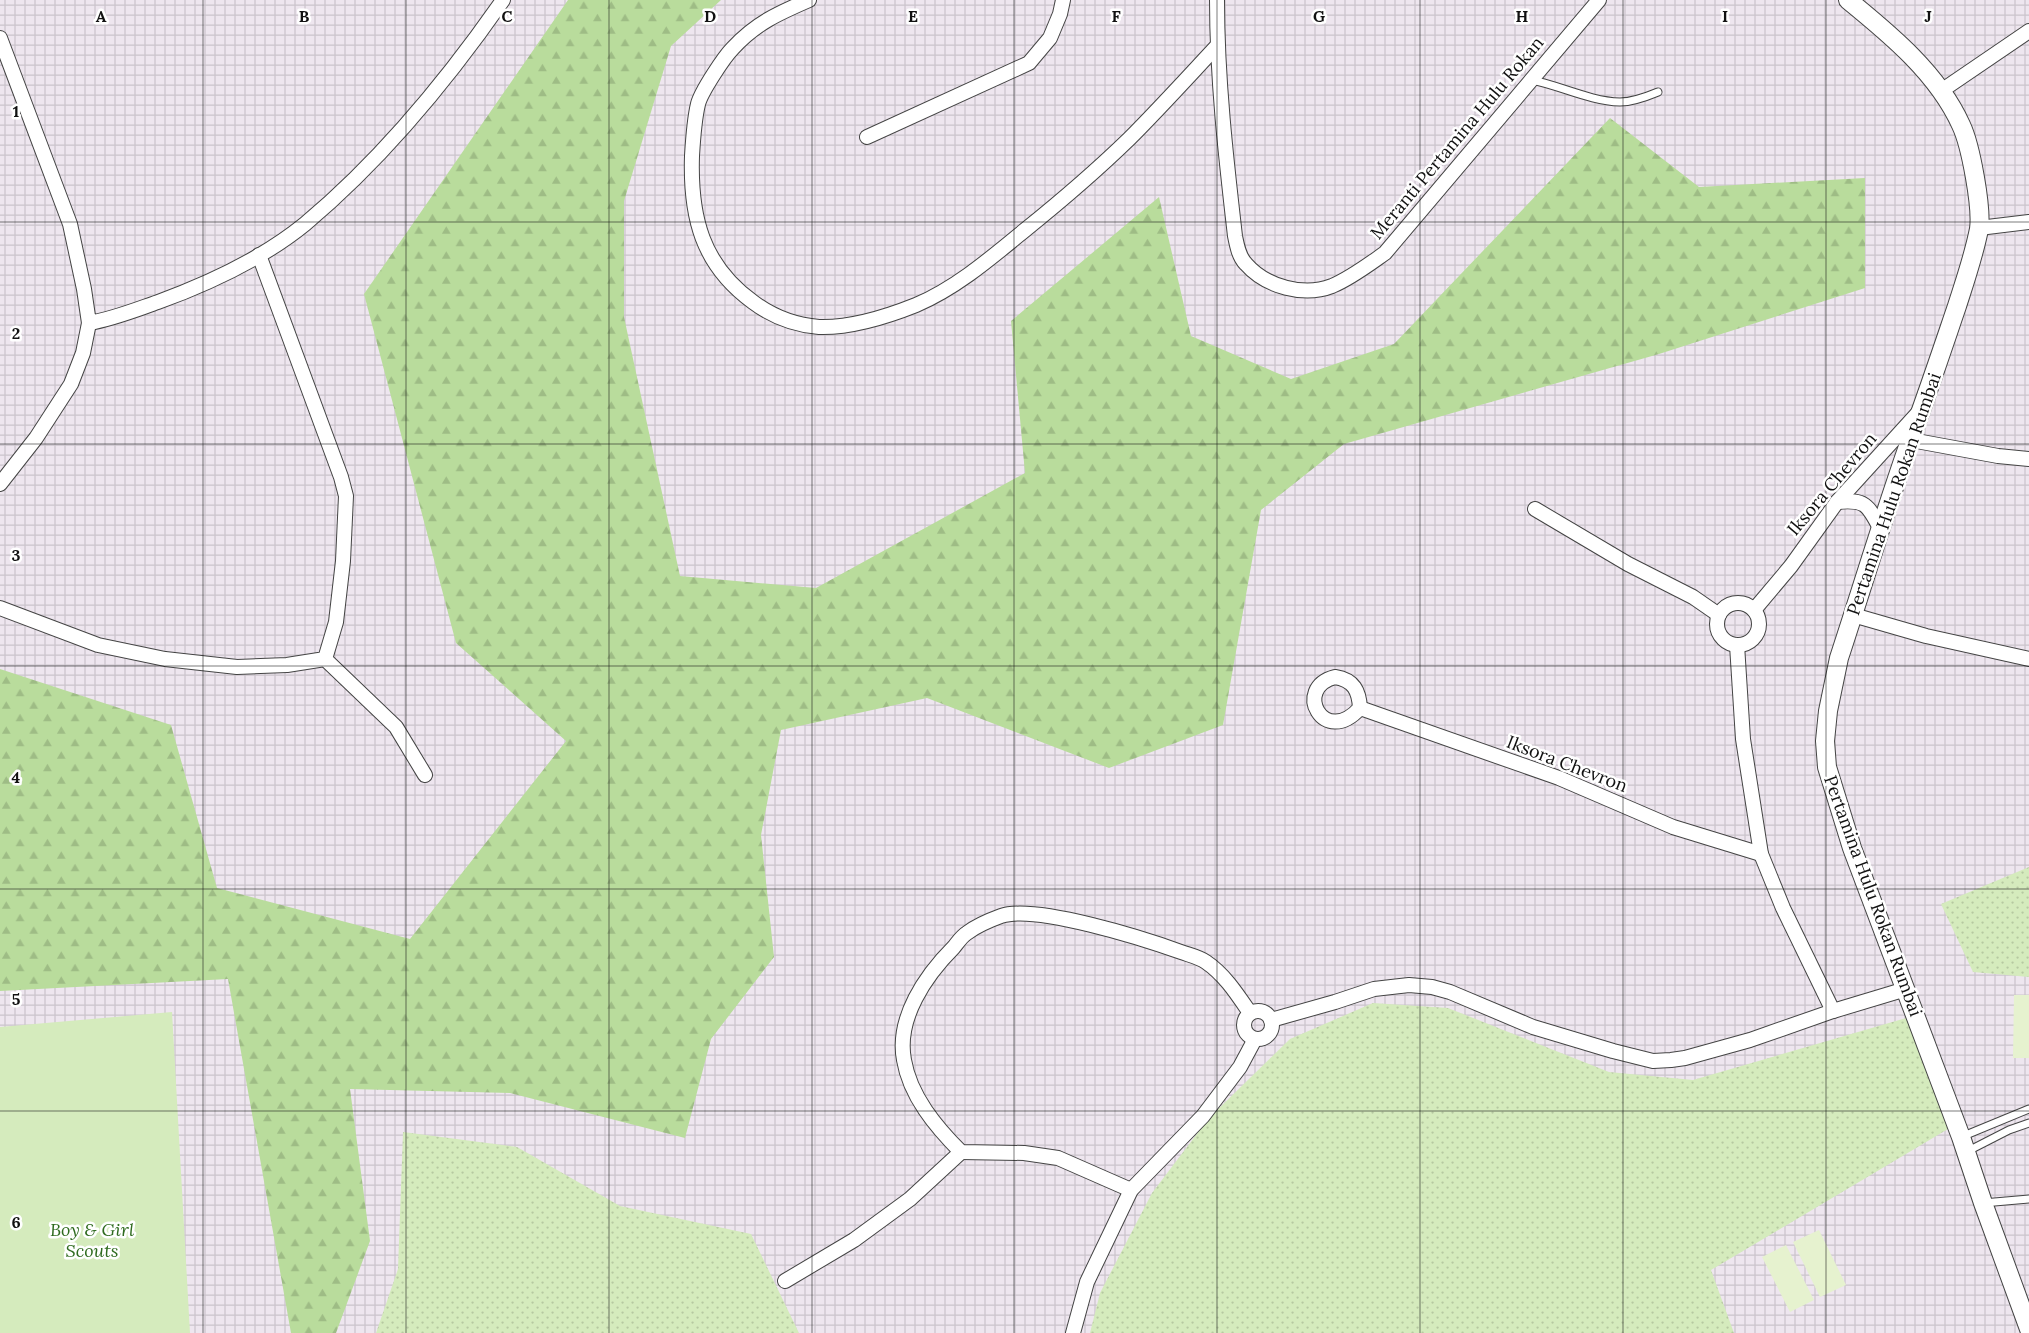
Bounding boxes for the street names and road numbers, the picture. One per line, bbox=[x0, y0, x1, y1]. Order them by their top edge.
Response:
street label: Meranti Pertamina Hulu Rokan bbox=[1365, 31, 1548, 244]
street label: Pertamina Hulu Rokan Rumbai bbox=[1841, 370, 1946, 618]
street label: Iksora Chevron bbox=[1782, 427, 1881, 540]
street label: Iksora Chevron bbox=[1504, 730, 1631, 797]
street label: Pertamina Hulu Rokan Rumbai bbox=[1819, 772, 1928, 1020]

